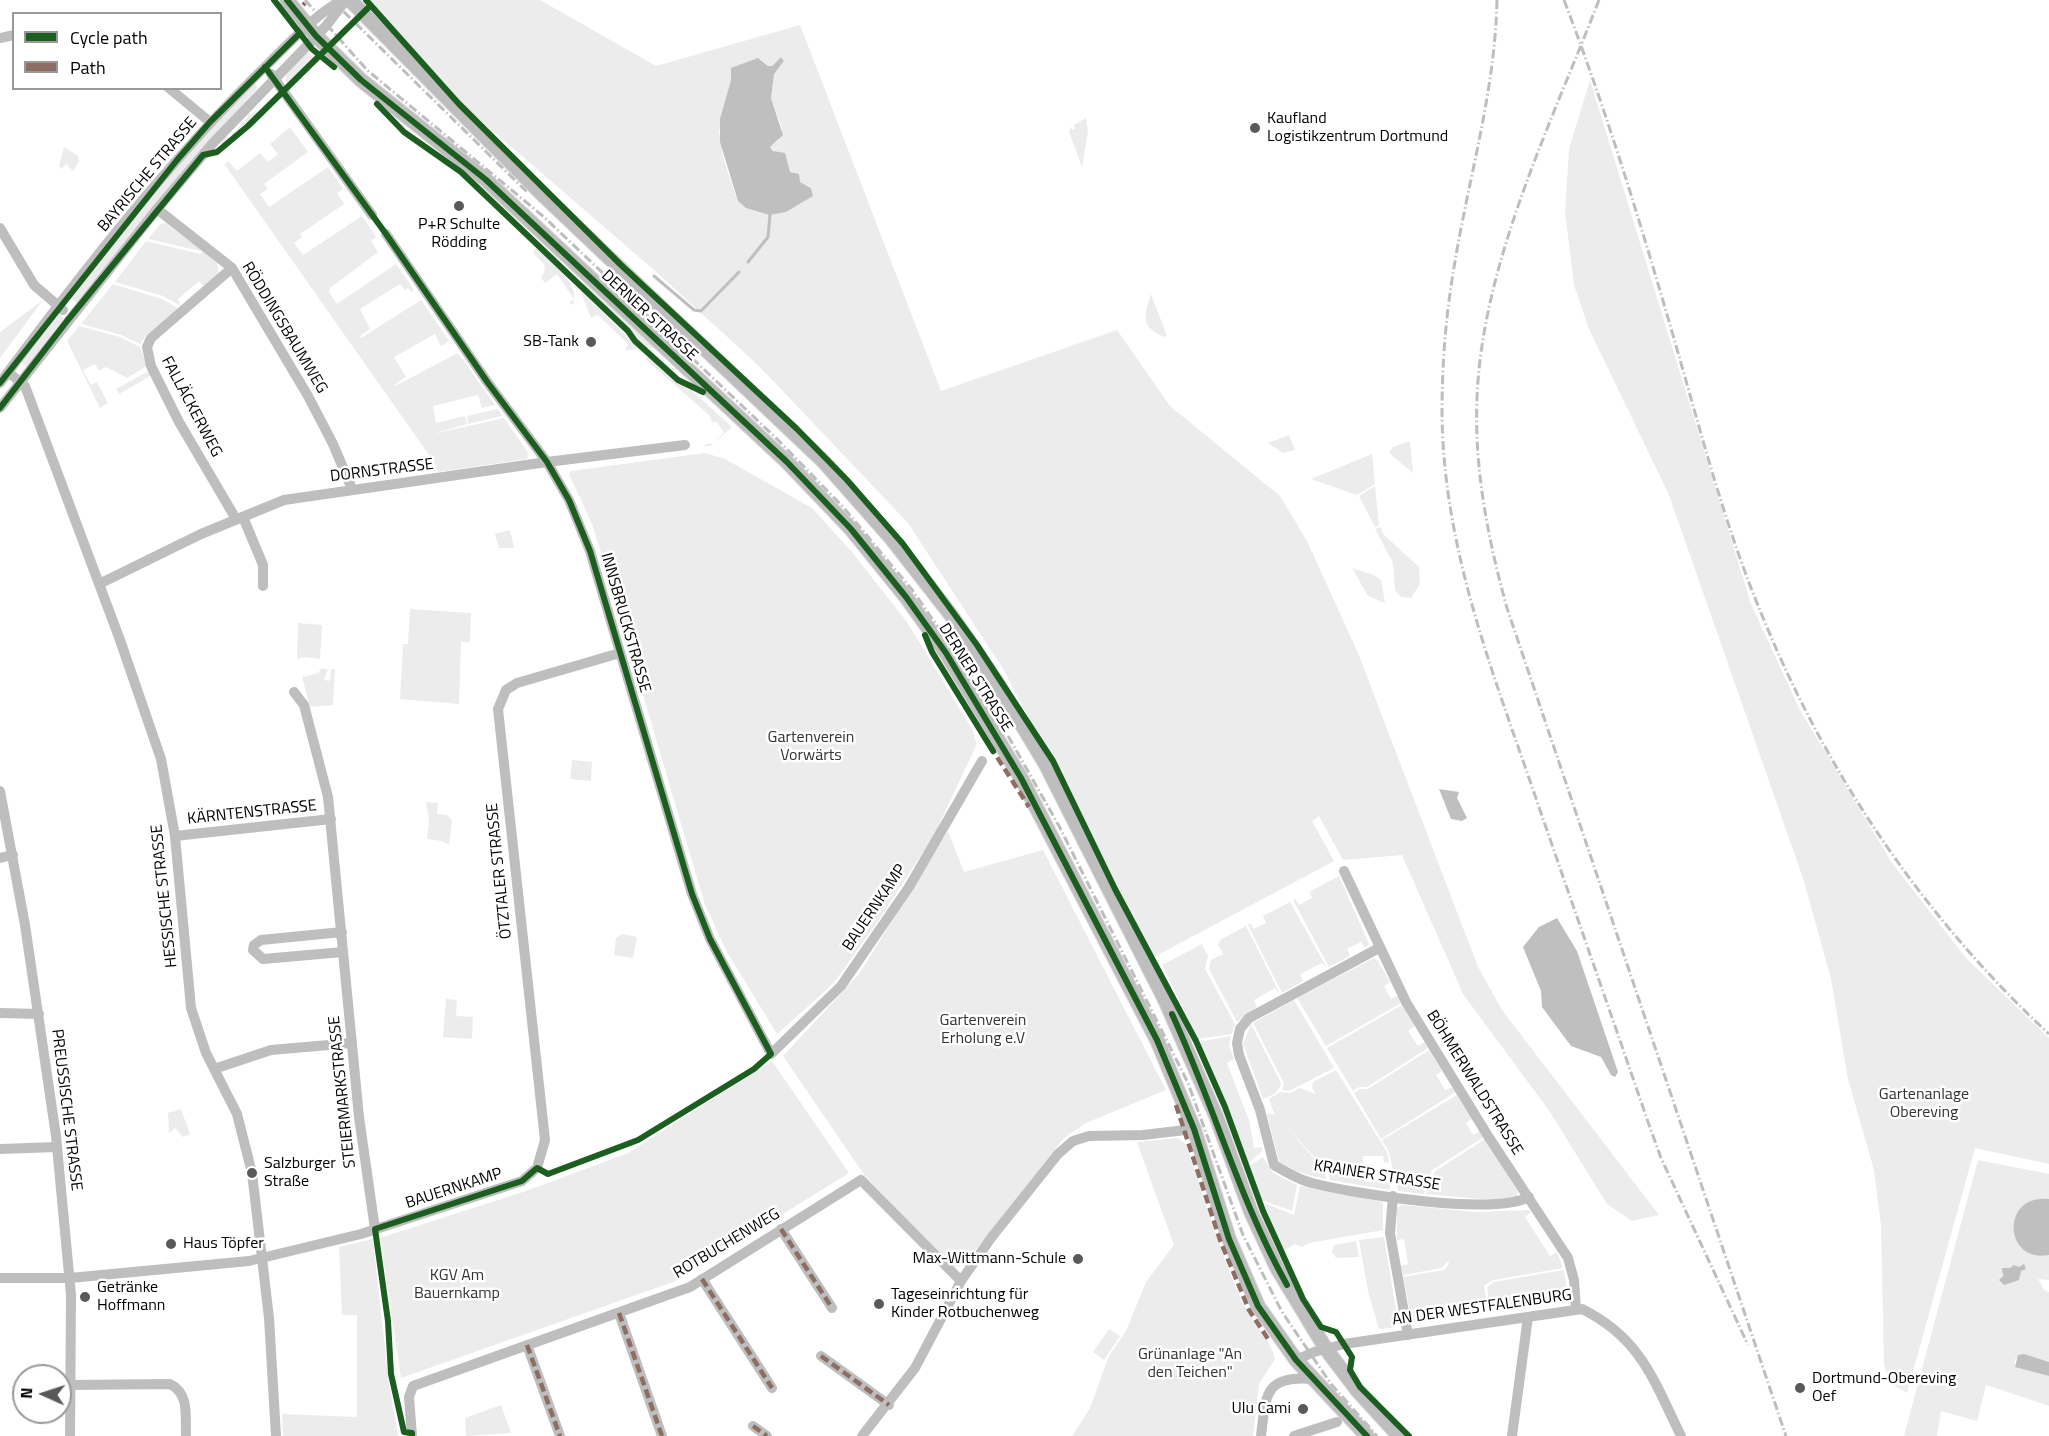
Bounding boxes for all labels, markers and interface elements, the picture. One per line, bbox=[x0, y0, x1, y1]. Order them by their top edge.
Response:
legend bbox=[12, 12, 222, 90]
text: Cycle path bbox=[70, 24, 148, 51]
text: Path bbox=[70, 54, 106, 81]
place label: Kaufland Logistikzentrum Dortmund bbox=[1267, 109, 1448, 147]
street label: BAYRISCHE STRASSE bbox=[94, 114, 202, 236]
marker: Kaufland Logistikzentrum Dortmund bbox=[1248, 121, 1262, 135]
marker: P+R Schulte Rödding bbox=[452, 199, 466, 213]
place label: P+R Schulte Rödding bbox=[418, 215, 500, 253]
street label: RÖDDINGSBAUMWEG bbox=[237, 259, 331, 397]
street label: DERNER STRASSE bbox=[597, 267, 701, 365]
place label: SB-Tank bbox=[523, 332, 579, 352]
marker: SB-Tank bbox=[584, 335, 598, 349]
street label: FALLÄCKERWEG bbox=[156, 353, 226, 461]
street label: DORNSTRASSE bbox=[329, 455, 435, 487]
street label: INNSBRUCKSTRASSE bbox=[596, 551, 654, 695]
street label: DERNER STRASSE bbox=[934, 620, 1016, 736]
park label: Gartenverein Vorwärts bbox=[768, 728, 854, 766]
street label: KÄRNTENSTRASSE bbox=[186, 797, 318, 829]
street label: ÖTZTALER STRASSE bbox=[483, 802, 517, 940]
street label: HESSISCHE STRASSE bbox=[148, 823, 182, 969]
street label: BAUERNKAMP bbox=[839, 861, 911, 955]
street label: BÖHMERWALDSTRASSE bbox=[1422, 1007, 1526, 1159]
park label: Gartenverein Erholung e.V bbox=[940, 1011, 1026, 1049]
street label: STEIERMARKSTRASSE bbox=[325, 1015, 361, 1169]
street label: PREUSSISCHE STRASSE bbox=[47, 1028, 85, 1192]
park label: Gartenanlage Obereving bbox=[1879, 1085, 1969, 1123]
place label: Salzburger Straße bbox=[264, 1154, 336, 1192]
street label: KRAINER STRASSE bbox=[1312, 1157, 1442, 1195]
street label: BAUERNKAMP bbox=[403, 1164, 505, 1214]
marker: Salzburger Straße bbox=[245, 1166, 259, 1180]
street label: ROTBUCHENWEG bbox=[670, 1205, 784, 1283]
place label: Haus Töpfer bbox=[183, 1234, 264, 1254]
marker: Haus Töpfer bbox=[164, 1237, 178, 1251]
place label: Max-Wittmann-Schule bbox=[913, 1249, 1066, 1269]
marker: Max-Wittmann-Schule bbox=[1071, 1252, 1085, 1266]
park label: KGV Am Bauernkamp bbox=[414, 1266, 500, 1304]
place label: Getränke Hoffmann bbox=[97, 1278, 165, 1316]
place label: Tageseinrichtung für Kinder Rotbuchenweg bbox=[891, 1285, 1039, 1323]
street label: AN DER WESTFALENBURG bbox=[1391, 1286, 1573, 1330]
marker: Getränke Hoffmann bbox=[78, 1290, 92, 1304]
marker: Tageseinrichtung für Kinder Rotbuchenweg bbox=[872, 1297, 886, 1311]
park label: Grünanlage "An den Teichen" bbox=[1138, 1345, 1242, 1383]
north arrow bbox=[12, 1364, 72, 1424]
place label: Dortmund-Obereving Oef bbox=[1812, 1369, 1956, 1407]
marker: Dortmund-Obereving Oef bbox=[1793, 1381, 1807, 1395]
text: N bbox=[14, 1387, 38, 1399]
place label: Ulu Cami bbox=[1231, 1399, 1291, 1419]
marker: Ulu Cami bbox=[1296, 1402, 1310, 1416]

